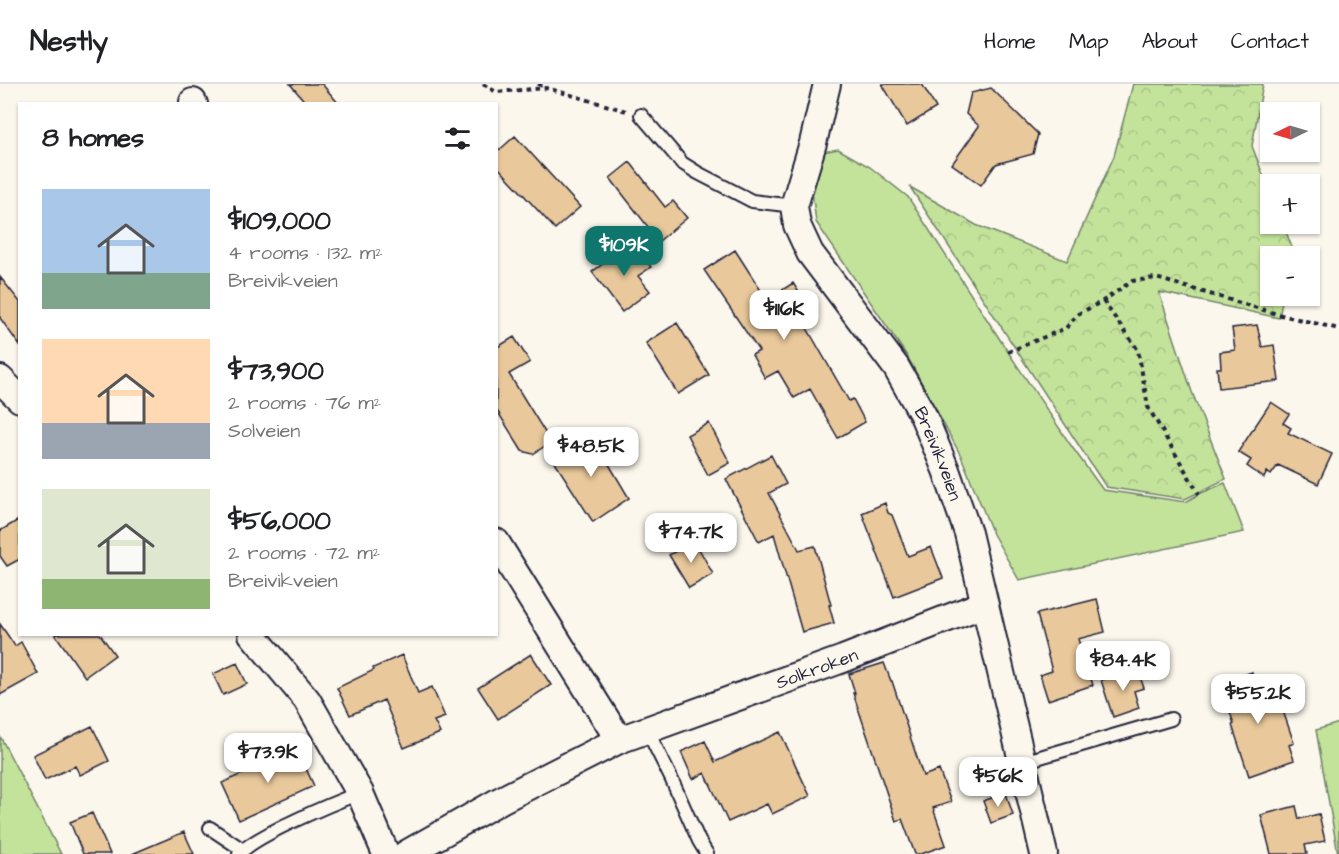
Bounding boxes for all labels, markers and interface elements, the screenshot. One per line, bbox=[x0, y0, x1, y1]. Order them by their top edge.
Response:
text: Nestly bbox=[30, 22, 108, 61]
text: Home bbox=[984, 27, 1036, 56]
text: Map bbox=[1069, 27, 1109, 56]
text: About bbox=[1142, 27, 1198, 56]
text: Contact bbox=[1231, 27, 1309, 56]
north arrow bbox=[1260, 102, 1320, 162]
map controls bbox=[1260, 102, 1320, 306]
text: 8 homes bbox=[42, 120, 144, 156]
icon: filters bbox=[441, 122, 474, 155]
button: + bbox=[1260, 174, 1320, 234]
text: $109,000 bbox=[228, 203, 331, 239]
icon: home bbox=[90, 213, 162, 285]
pin: $109K bbox=[582, 226, 666, 277]
text: $109K bbox=[599, 231, 649, 259]
text: 4 rooms · 132 m² bbox=[228, 239, 383, 267]
button: − bbox=[1260, 246, 1320, 306]
text: Breivikveien bbox=[228, 267, 338, 295]
pin: $116K bbox=[742, 290, 826, 341]
text: $116K bbox=[764, 295, 804, 323]
text: $73,900 bbox=[228, 353, 324, 389]
icon: home bbox=[90, 363, 162, 435]
text: 2 rooms · 76 m² bbox=[228, 389, 381, 417]
street label: Breivikveien bbox=[908, 402, 968, 504]
text: Solveien bbox=[228, 417, 300, 445]
pin: $48.5K bbox=[542, 427, 640, 478]
text: $48.5K bbox=[558, 432, 624, 460]
text: $56,000 bbox=[228, 503, 331, 539]
icon: home bbox=[90, 513, 162, 585]
pin: $74.7K bbox=[642, 513, 740, 564]
text: $74.7K bbox=[659, 518, 723, 546]
text: 2 rooms · 72 m² bbox=[228, 539, 380, 567]
text: Breivikveien bbox=[228, 567, 338, 595]
pin: $84.4K bbox=[1074, 641, 1172, 692]
street label: Solkroken bbox=[773, 642, 862, 695]
text: $84.4K bbox=[1090, 646, 1156, 674]
pin: $55.2K bbox=[1209, 674, 1307, 725]
text: $55.2K bbox=[1225, 679, 1291, 707]
pin: $73.9K bbox=[219, 733, 317, 784]
text: $73.9K bbox=[238, 738, 298, 766]
pin: $56K bbox=[962, 757, 1034, 808]
text: $56K bbox=[973, 762, 1023, 790]

